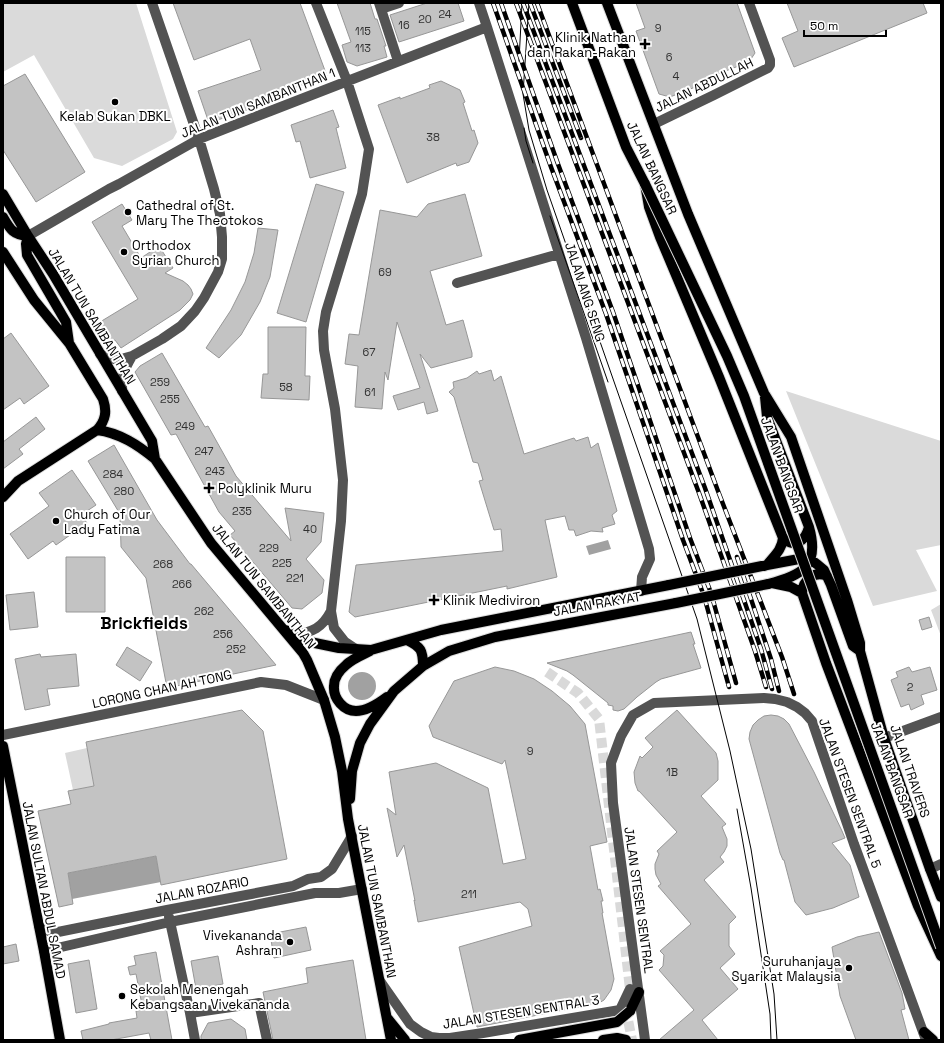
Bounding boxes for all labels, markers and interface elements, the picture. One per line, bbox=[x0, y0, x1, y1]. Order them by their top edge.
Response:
house number: 24 bbox=[438, 7, 452, 21]
house number: 20 bbox=[418, 12, 432, 26]
scale bar bbox=[804, 12, 886, 38]
house number: 16 bbox=[398, 18, 410, 32]
text: 50 m bbox=[810, 18, 838, 34]
house number: 9 bbox=[655, 21, 662, 35]
house number: 115 bbox=[355, 24, 371, 38]
place label: Klinik Nathan dan Rakan-Rakan bbox=[527, 29, 636, 61]
marker: Klinik Nathan dan Rakan-Rakan bbox=[639, 38, 651, 50]
house number: 113 bbox=[355, 41, 371, 55]
house number: 6 bbox=[666, 50, 673, 64]
street label: JALAN ABDULLAH bbox=[652, 54, 756, 116]
street label: JALAN TUN SAMBANTHAN 1 bbox=[178, 64, 338, 142]
house number: 4 bbox=[673, 69, 680, 83]
marker: Kelab Sukan DBKL bbox=[110, 97, 120, 107]
place label: Kelab Sukan DBKL bbox=[59, 108, 171, 125]
street label: JALAN BANGSAR bbox=[623, 119, 681, 217]
house number: 38 bbox=[426, 130, 440, 144]
place label: Cathedral of St. Mary The Theotokos bbox=[136, 197, 263, 229]
marker: Cathedral of St. Mary The Theotokos bbox=[123, 207, 133, 217]
place label: Orthodox Syrian Church bbox=[132, 237, 219, 269]
street label: JALAN ANG SENG bbox=[561, 240, 609, 344]
street label: JALAN TUN SAMBANTHAN bbox=[44, 245, 140, 387]
marker: Orthodox Syrian Church bbox=[119, 247, 129, 257]
house number: 69 bbox=[378, 265, 392, 279]
house number: 67 bbox=[363, 345, 375, 359]
house number: 259 bbox=[150, 375, 170, 389]
house number: 58 bbox=[279, 380, 293, 394]
house number: 61 bbox=[364, 385, 376, 399]
house number: 255 bbox=[160, 392, 180, 406]
street label: JALAN BANGSAR bbox=[757, 415, 807, 515]
house number: 249 bbox=[175, 419, 195, 433]
house number: 247 bbox=[194, 444, 214, 458]
house number: 243 bbox=[205, 464, 225, 478]
house number: 284 bbox=[103, 467, 123, 481]
place label: Polyklinik Muru bbox=[218, 480, 312, 497]
marker: Polyklinik Muru bbox=[203, 482, 215, 494]
house number: 280 bbox=[114, 484, 134, 498]
house number: 235 bbox=[232, 504, 252, 518]
place label: Church of Our Lady Fatima bbox=[64, 506, 150, 538]
marker: Church of Our Lady Fatima bbox=[51, 516, 61, 526]
street label: JALAN TUN SAMBANTHAN bbox=[208, 520, 320, 652]
house number: 40 bbox=[303, 522, 317, 536]
house number: 229 bbox=[259, 541, 279, 555]
house number: 225 bbox=[272, 556, 292, 570]
house number: 268 bbox=[153, 557, 173, 571]
house number: 221 bbox=[286, 571, 304, 585]
house number: 266 bbox=[172, 577, 192, 591]
street label: JALAN RAKYAT bbox=[552, 588, 643, 620]
place label: Klinik Mediviron bbox=[443, 592, 540, 609]
marker: Klinik Mediviron bbox=[428, 594, 440, 606]
house number: 262 bbox=[194, 604, 214, 618]
district label: Brickfields bbox=[100, 612, 188, 634]
house number: 256 bbox=[213, 627, 233, 641]
house number: 252 bbox=[226, 642, 246, 656]
street label: LORONG CHAN AH TONG bbox=[90, 666, 234, 712]
house number: 2 bbox=[907, 680, 914, 694]
street label: JALAN STESEN SENTRAL 5 bbox=[815, 716, 885, 871]
street label: JALAN BANGSAR bbox=[867, 720, 917, 820]
street label: JALAN TRAVERS bbox=[886, 722, 934, 820]
house number: 9 bbox=[527, 744, 534, 758]
house number: 1B bbox=[666, 765, 678, 779]
street label: JALAN SULTAN ABDUL SAMAD bbox=[18, 800, 70, 980]
street label: JALAN TUN SAMBANTHAN bbox=[354, 823, 400, 979]
street label: JALAN STESEN SENTRAL bbox=[620, 826, 658, 974]
street label: JALAN ROZARIO bbox=[154, 873, 250, 907]
house number: 211 bbox=[461, 887, 477, 901]
place label: Vivekananda Ashram bbox=[203, 927, 283, 959]
marker: Vivekananda Ashram bbox=[285, 937, 295, 947]
place label: Suruhanjaya Syarikat Malaysia bbox=[732, 953, 842, 985]
marker: Suruhanjaya Syarikat Malaysia bbox=[844, 963, 854, 973]
place label: Sekolah Menengah Kebangsaan Vivekananda bbox=[130, 981, 290, 1013]
marker: Sekolah Menengah Kebangsaan Vivekananda bbox=[117, 991, 127, 1001]
street label: JALAN STESEN SENTRAL 3 bbox=[441, 991, 601, 1033]

